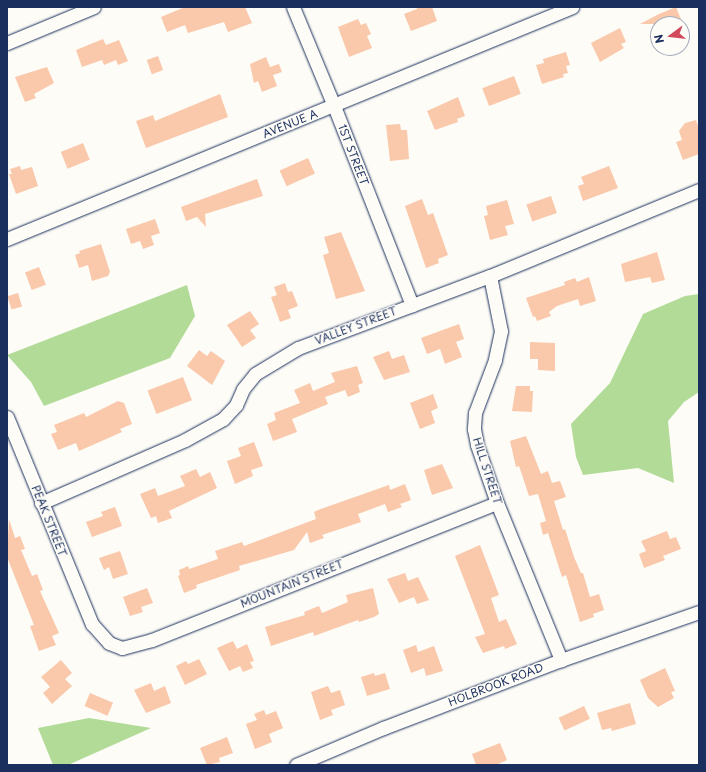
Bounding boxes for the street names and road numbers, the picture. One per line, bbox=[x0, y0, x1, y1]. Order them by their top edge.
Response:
street label: AVENUE A bbox=[261, 107, 319, 141]
street label: 1ST STREET bbox=[335, 122, 371, 188]
street label: VALLEY STREET bbox=[312, 304, 400, 348]
street label: HILL STREET bbox=[470, 435, 504, 507]
street label: PEAK STREET bbox=[29, 483, 69, 559]
street label: MOUNTAIN STREET bbox=[238, 557, 346, 611]
street label: HOLBROOK ROAD bbox=[447, 661, 545, 709]

